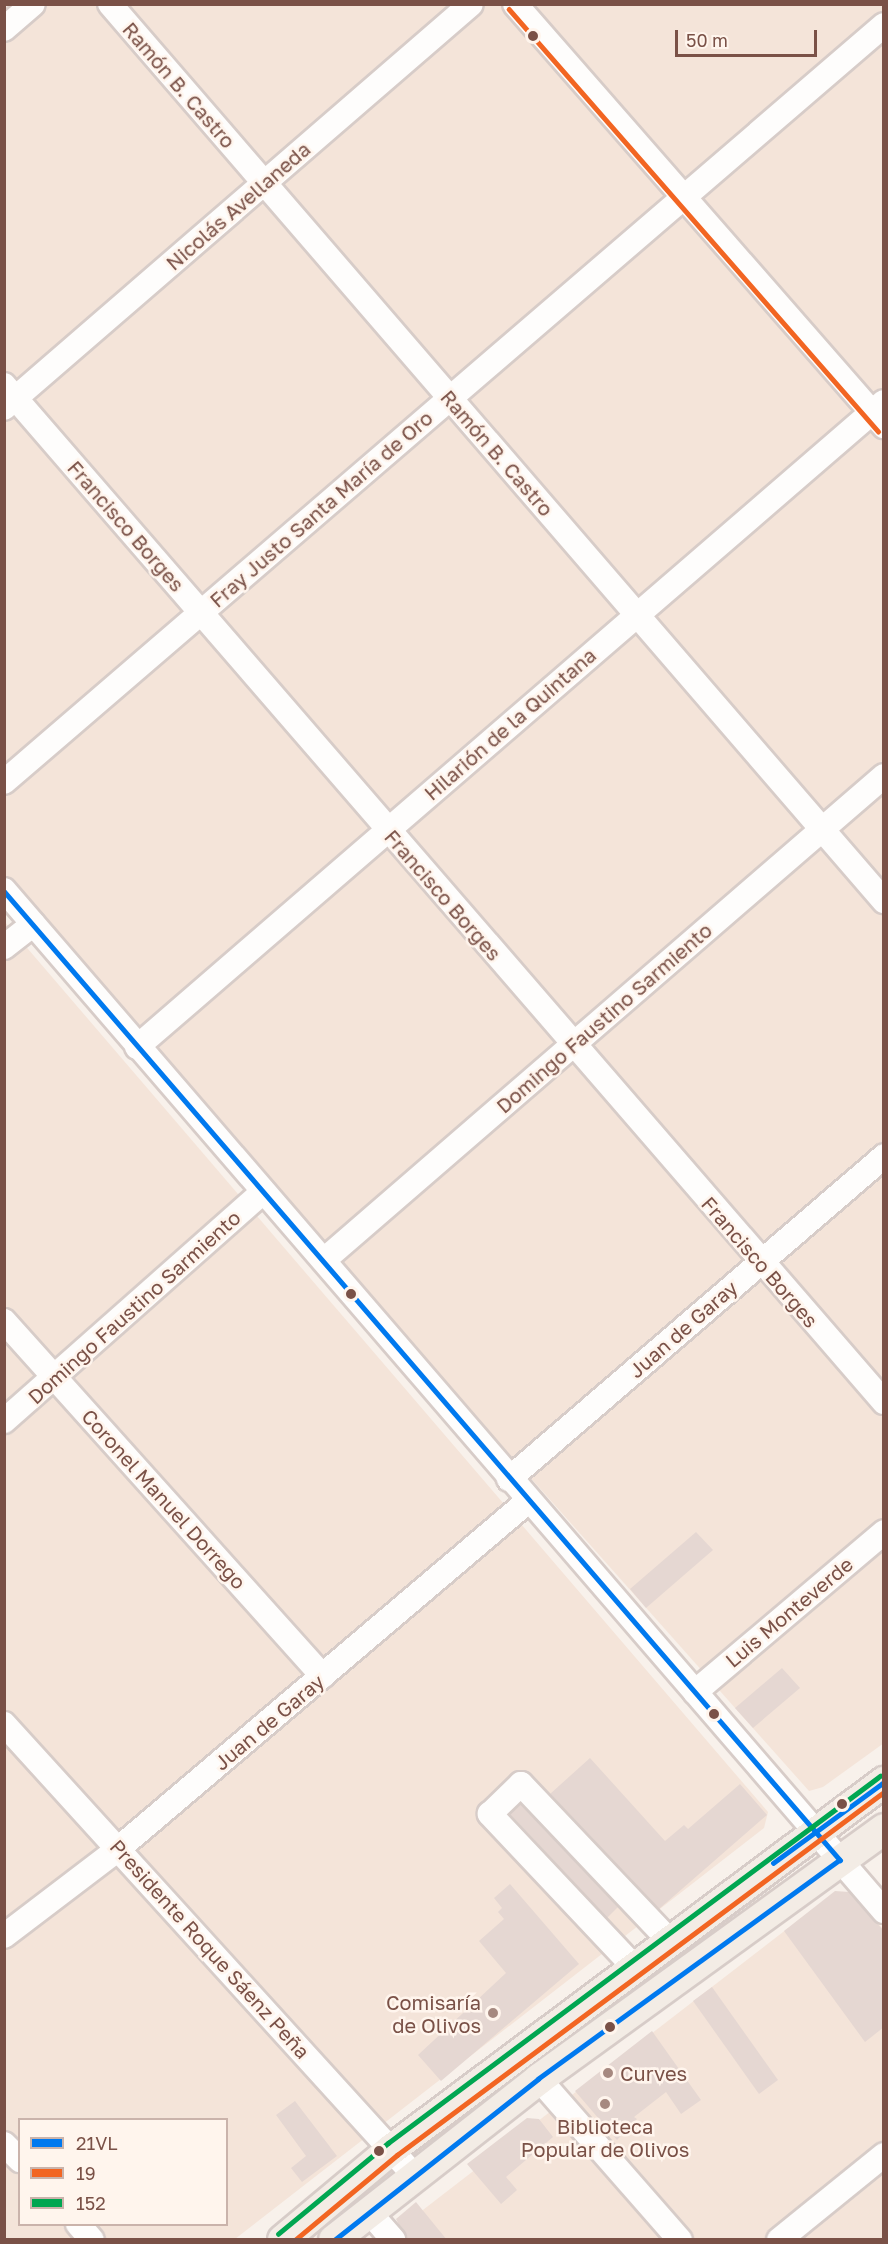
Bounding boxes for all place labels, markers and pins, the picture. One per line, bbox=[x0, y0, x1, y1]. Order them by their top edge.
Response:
unlabelled marker bbox=[527, 30, 539, 42]
unlabelled marker bbox=[345, 1288, 357, 1300]
unlabelled marker bbox=[708, 1708, 720, 1720]
unlabelled marker bbox=[836, 1798, 848, 1810]
place label: Comisaría de Olivos bbox=[386, 1990, 481, 2037]
marker: Comisaría de Olivos bbox=[486, 2006, 500, 2020]
unlabelled marker bbox=[604, 2021, 616, 2033]
place label: Curves bbox=[620, 2061, 687, 2085]
marker: Curves bbox=[601, 2066, 615, 2080]
marker: Biblioteca Popular de Olivos bbox=[598, 2097, 612, 2111]
place label: Biblioteca Popular de Olivos bbox=[521, 2114, 689, 2161]
unlabelled marker bbox=[373, 2145, 385, 2157]

